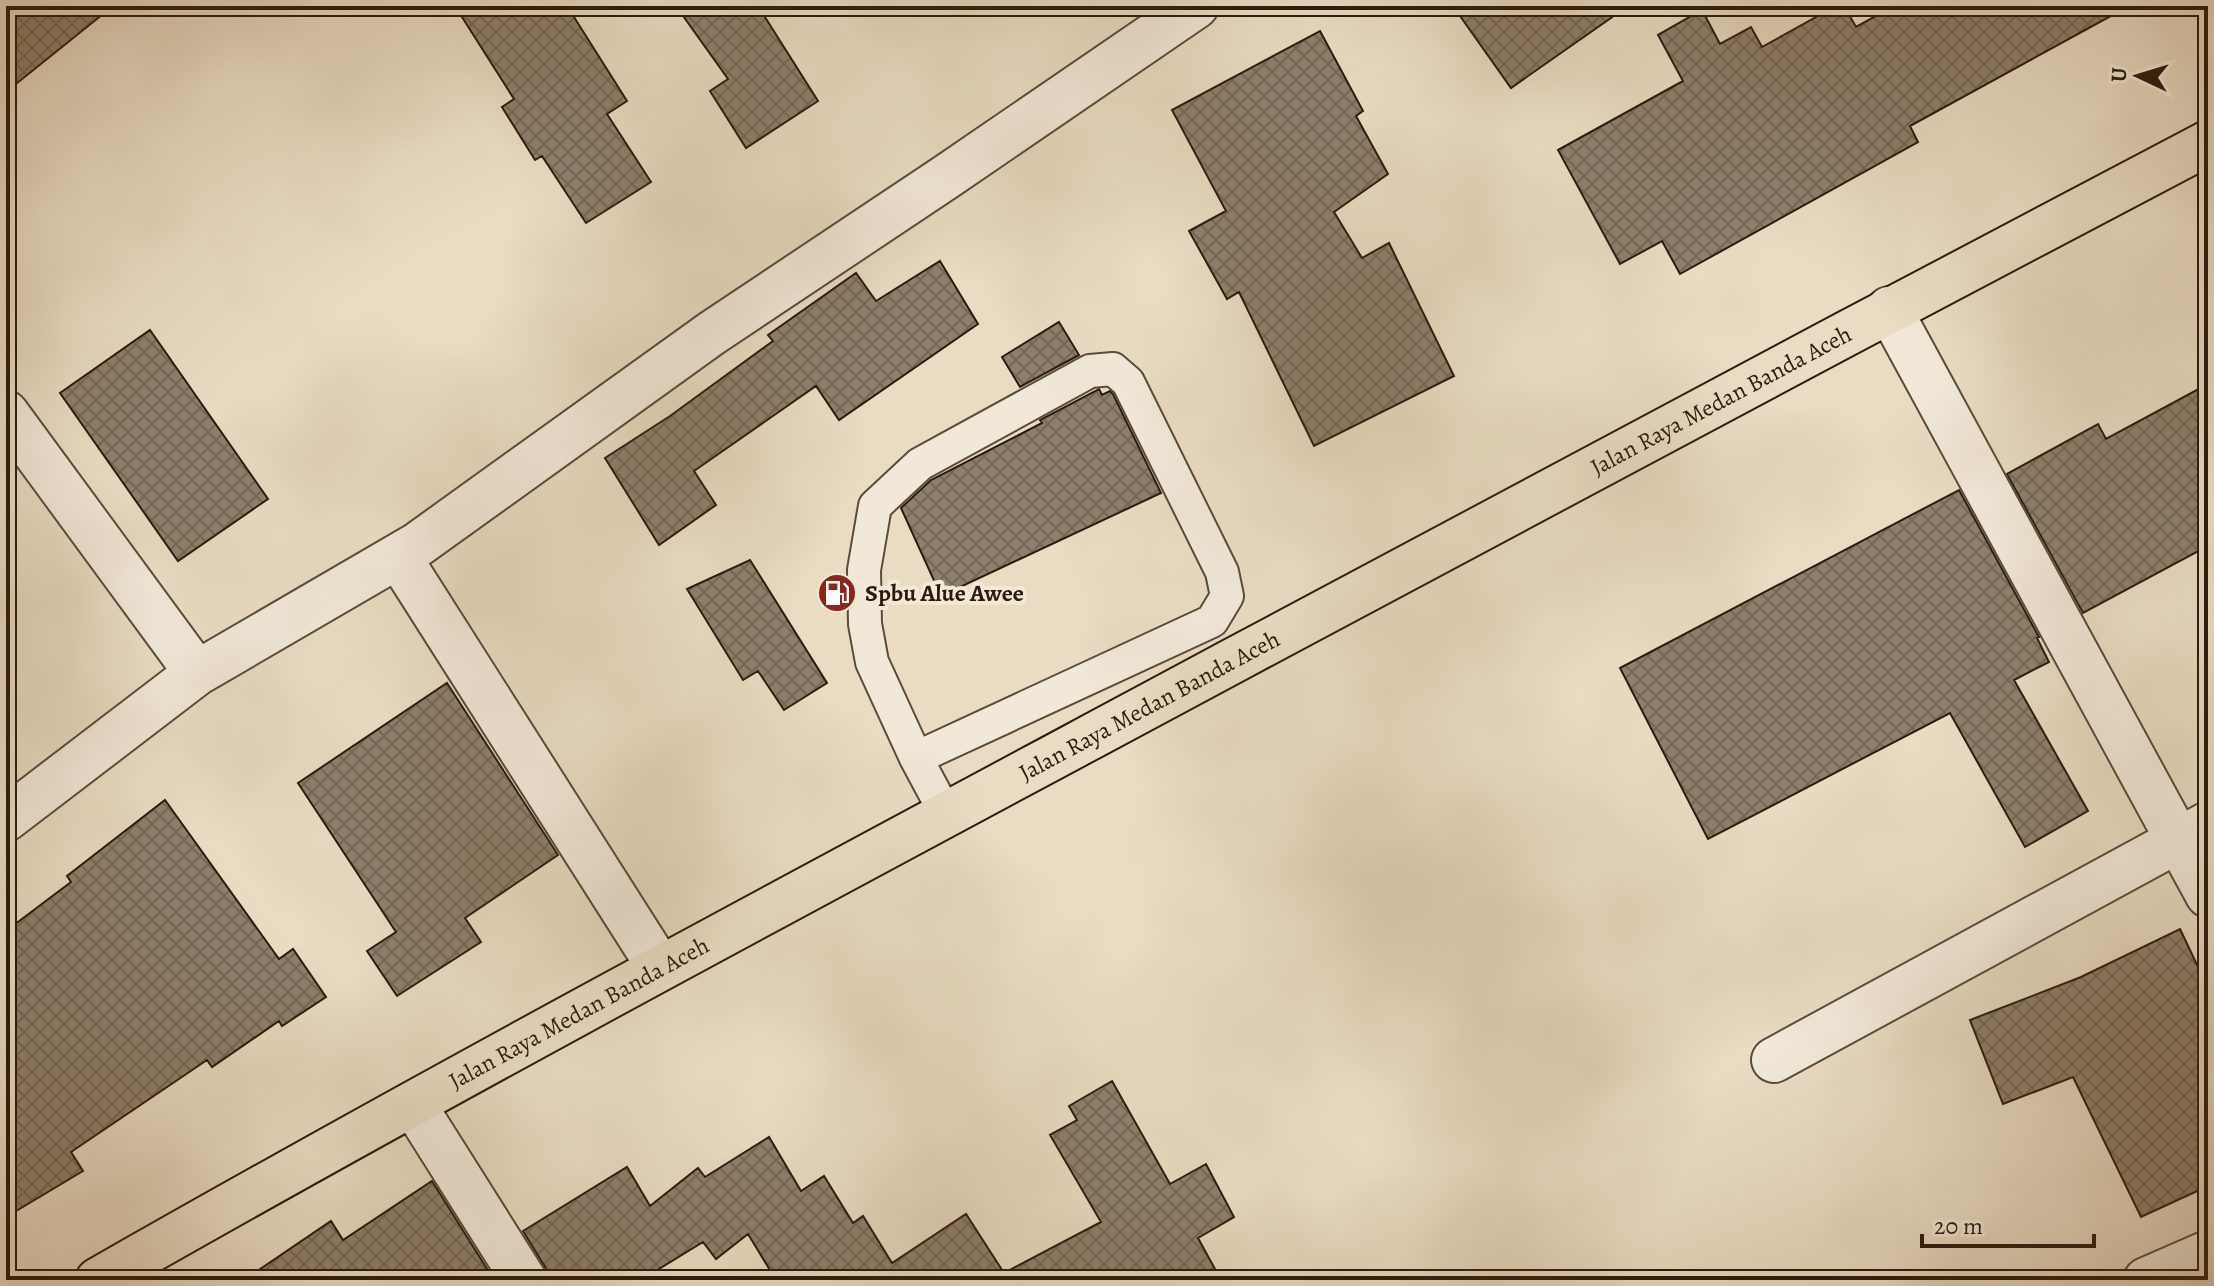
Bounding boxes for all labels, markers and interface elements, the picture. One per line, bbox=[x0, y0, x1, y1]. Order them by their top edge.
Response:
north arrow bbox=[2098, 36, 2178, 116]
text: U bbox=[2104, 66, 2135, 83]
street label: Jalan Raya Medan Banda Aceh bbox=[1585, 318, 1857, 483]
fuel station icon: Spbu Alue Awee bbox=[816, 572, 858, 614]
place label: Spbu Alue Awee bbox=[865, 577, 1024, 609]
street label: Jalan Raya Medan Banda Aceh bbox=[1013, 623, 1286, 789]
street label: Jalan Raya Medan Banda Aceh bbox=[443, 929, 715, 1097]
scale bar bbox=[1922, 1198, 2094, 1248]
text: 20 m bbox=[1934, 1210, 1983, 1242]

